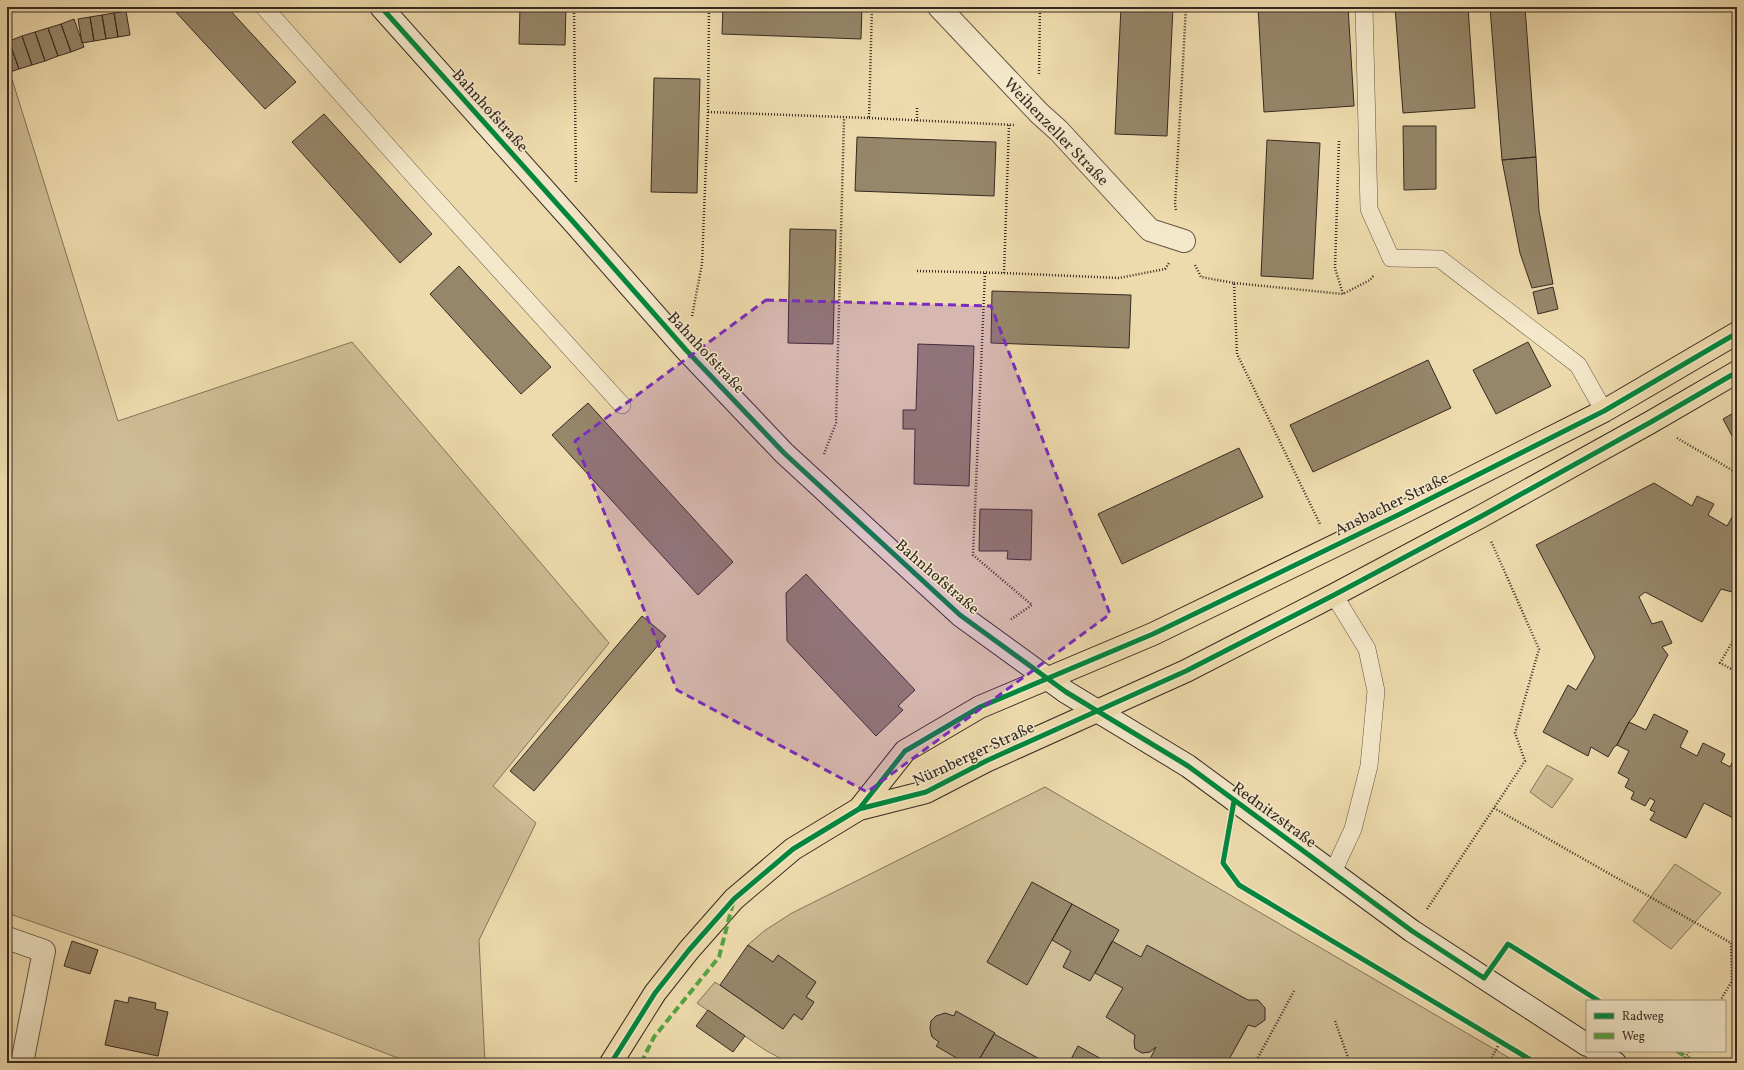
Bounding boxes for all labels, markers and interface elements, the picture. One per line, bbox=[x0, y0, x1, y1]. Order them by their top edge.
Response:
street label: Bahnhofstraße bbox=[446, 65, 533, 158]
street label: Weihenzeller Straße bbox=[998, 73, 1113, 191]
street label: Bahnhofstraße bbox=[662, 308, 749, 399]
street label: Ansbacher Straße bbox=[1331, 468, 1453, 542]
street label: Bahnhofstraße bbox=[890, 535, 983, 620]
street label: Nürnberger Straße bbox=[909, 717, 1038, 793]
street label: Rednitzstraße bbox=[1227, 777, 1321, 854]
legend bbox=[1586, 1000, 1726, 1052]
text: Radweg bbox=[1622, 1009, 1664, 1025]
text: Weg bbox=[1622, 1029, 1645, 1045]

